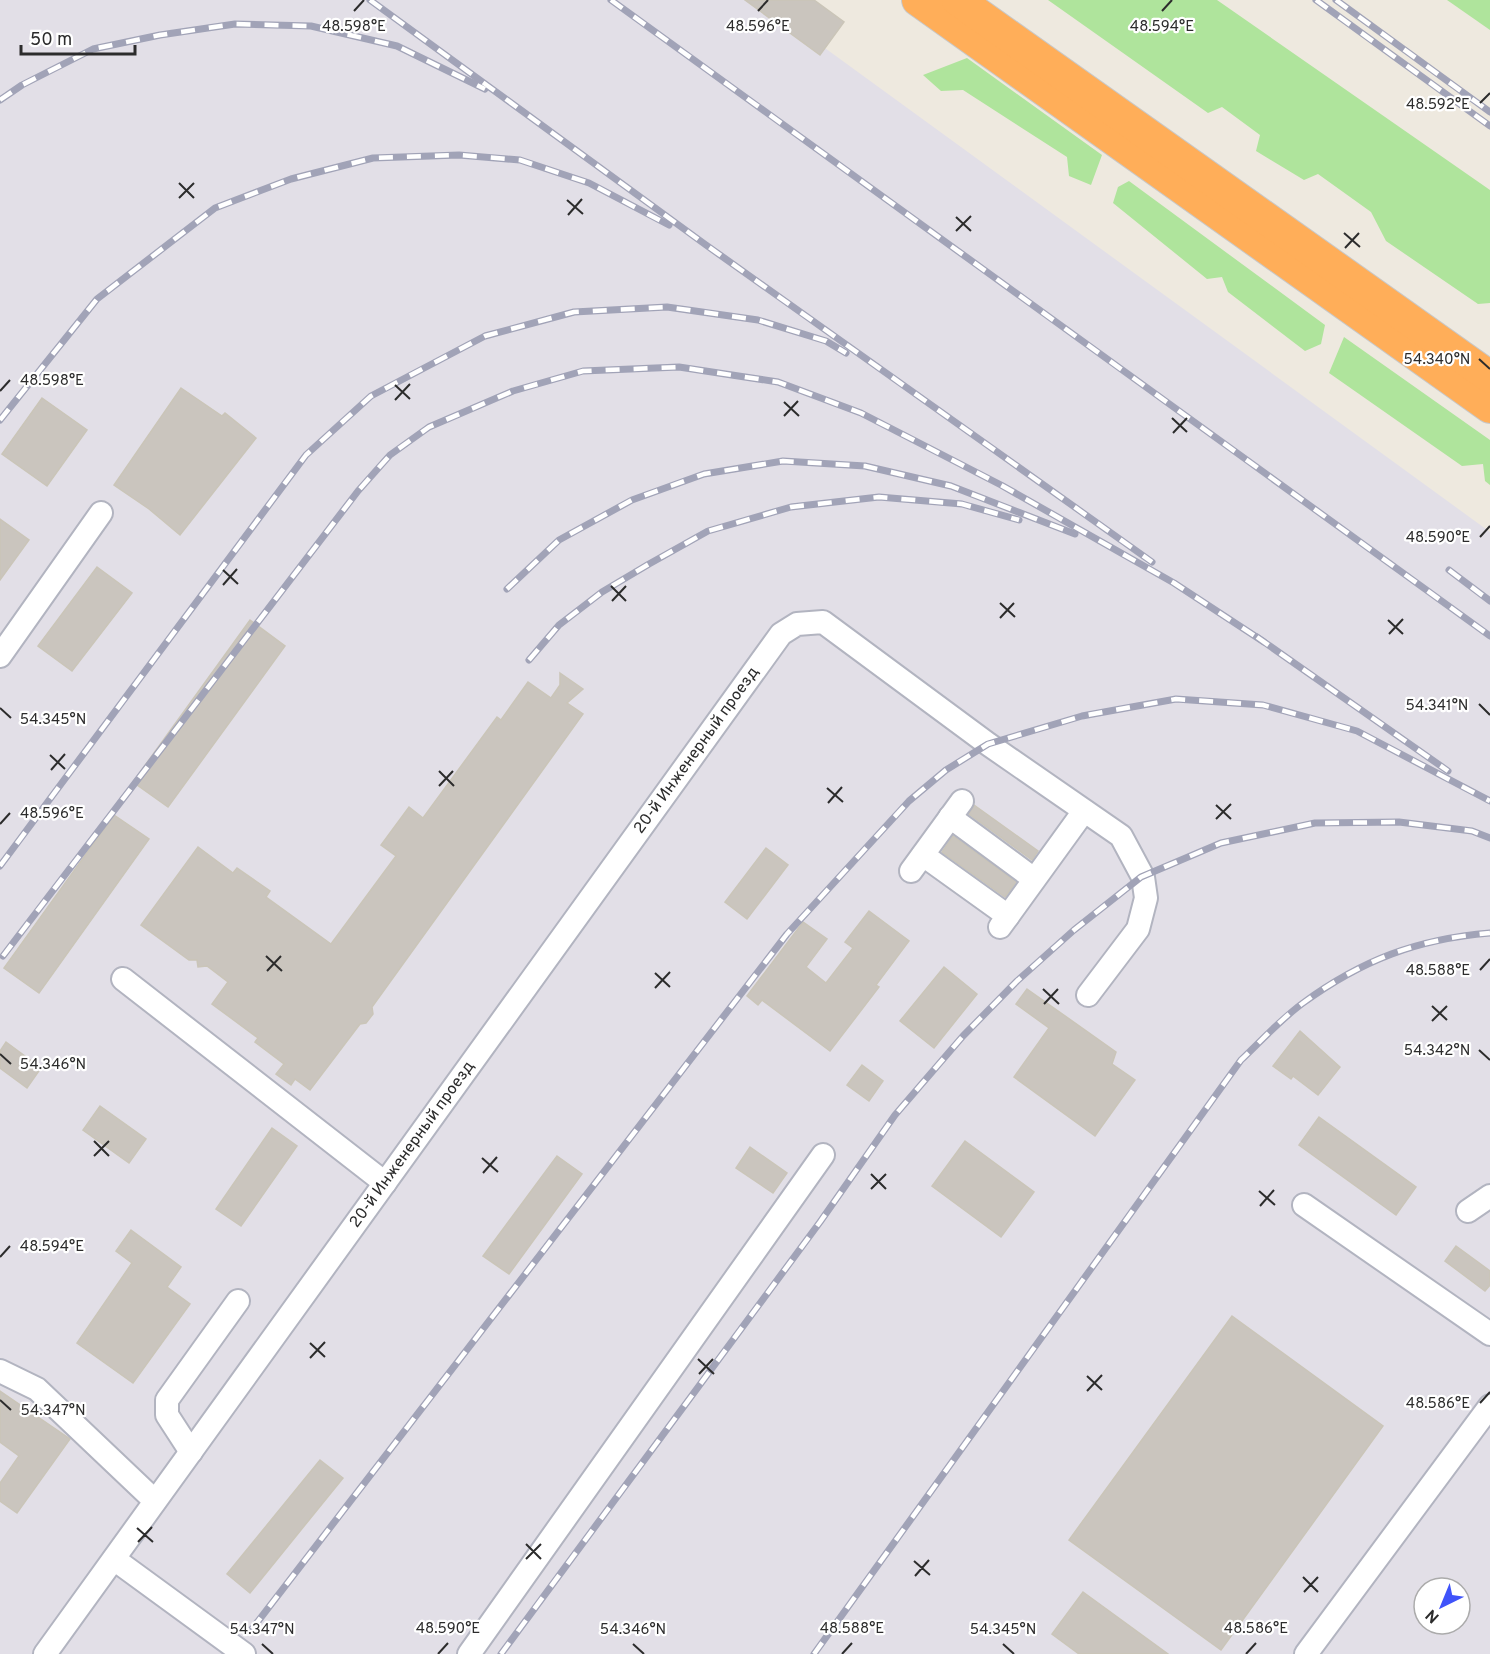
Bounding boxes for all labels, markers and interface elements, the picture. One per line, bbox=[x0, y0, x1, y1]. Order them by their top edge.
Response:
scale bar bbox=[21, 18, 135, 56]
text: 48.598°E bbox=[322, 18, 386, 37]
text: 48.596°E bbox=[726, 18, 790, 37]
text: 48.594°E bbox=[1130, 18, 1194, 37]
text: 50 m bbox=[30, 29, 72, 52]
text: 48.592°E bbox=[1406, 96, 1470, 115]
text: 54.340°N bbox=[1403, 351, 1471, 370]
text: 48.598°E bbox=[20, 372, 84, 391]
text: 48.590°E bbox=[1406, 529, 1470, 548]
street label: 20-й Инженерный проезд bbox=[630, 663, 764, 838]
text: 54.341°N bbox=[1406, 697, 1468, 716]
text: 54.345°N bbox=[20, 711, 86, 730]
text: 48.596°E bbox=[20, 805, 84, 824]
text: 48.588°E bbox=[1406, 962, 1470, 981]
text: 54.342°N bbox=[1404, 1042, 1470, 1061]
text: 54.346°N bbox=[20, 1056, 86, 1075]
street label: 20-й Инженерный проезд bbox=[346, 1057, 479, 1232]
text: 48.594°E bbox=[20, 1238, 84, 1257]
text: 48.586°E bbox=[1406, 1395, 1470, 1414]
text: 54.347°N bbox=[20, 1402, 86, 1421]
north arrow bbox=[1412, 1576, 1472, 1636]
text: N bbox=[1422, 1604, 1444, 1627]
text: 48.590°E bbox=[416, 1620, 480, 1639]
text: 48.588°E bbox=[820, 1620, 884, 1639]
text: 48.586°E bbox=[1224, 1620, 1288, 1639]
text: 54.347°N bbox=[229, 1621, 295, 1640]
text: 54.346°N bbox=[600, 1621, 666, 1640]
text: 54.345°N bbox=[970, 1621, 1036, 1640]

